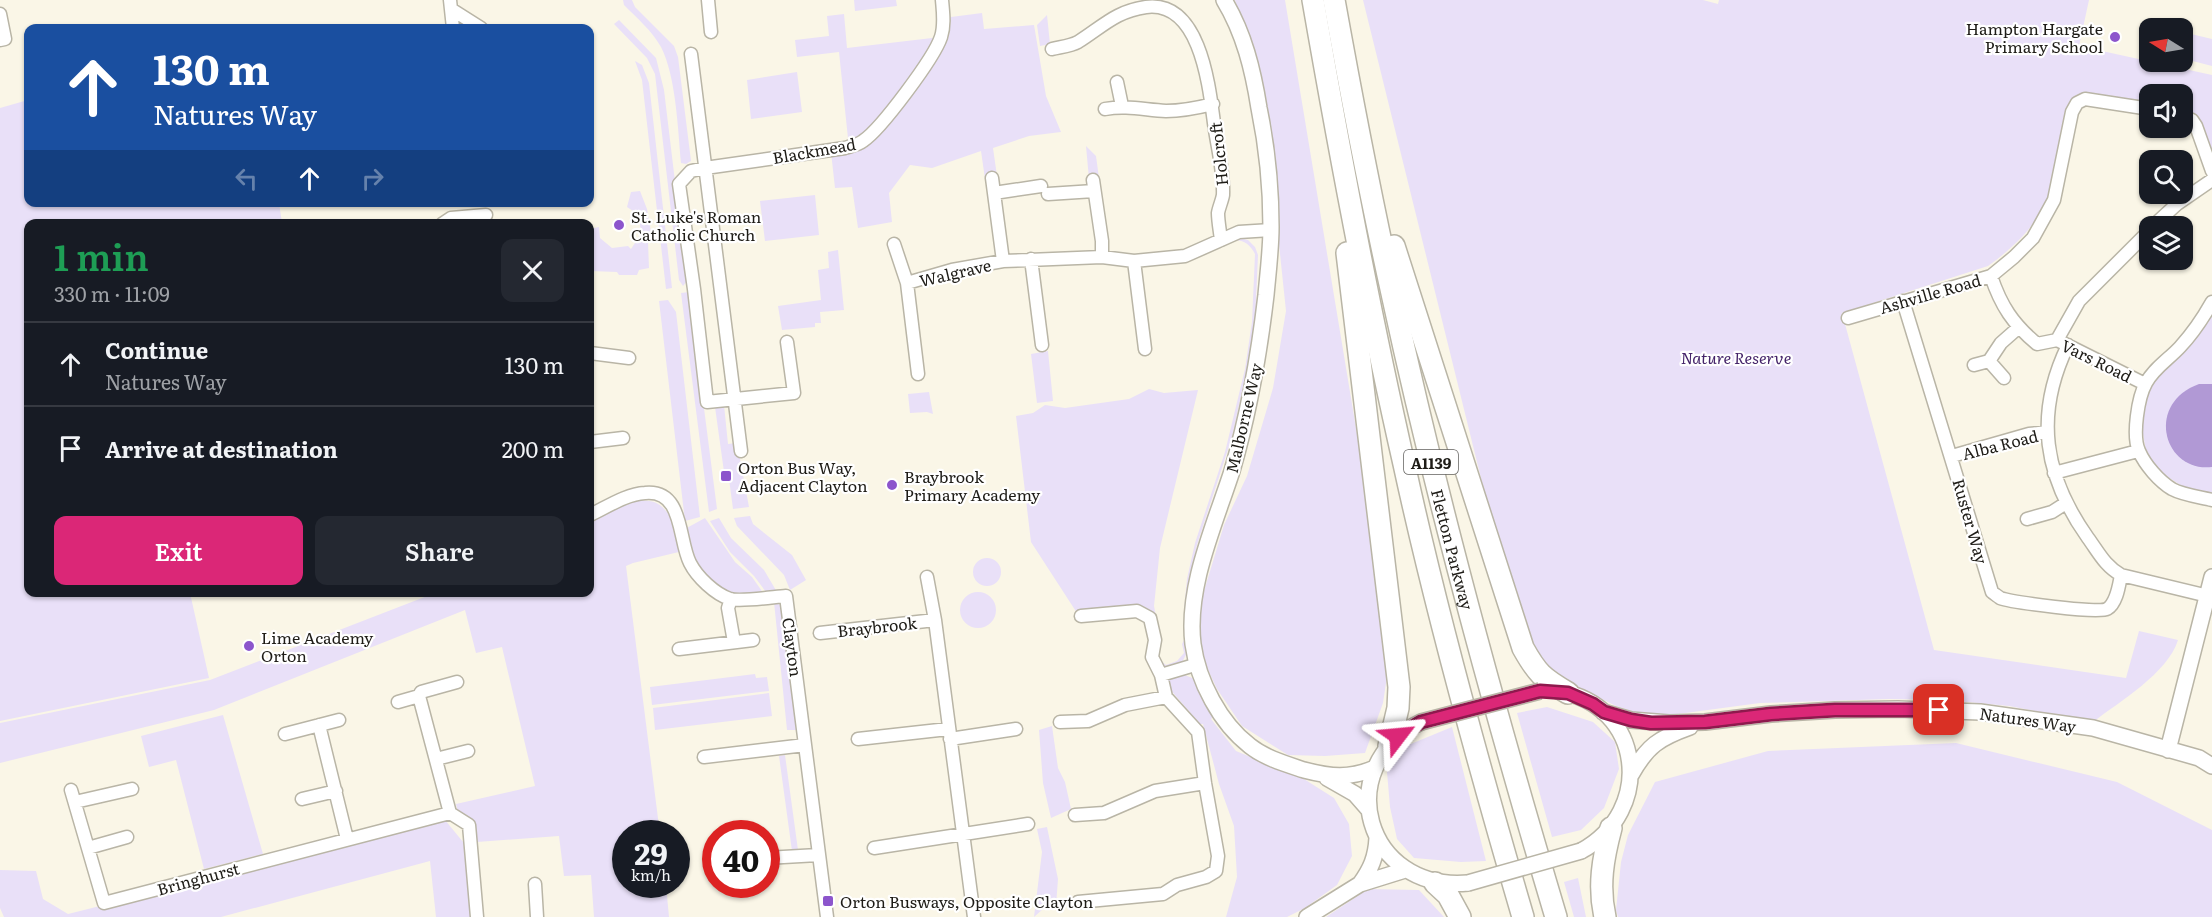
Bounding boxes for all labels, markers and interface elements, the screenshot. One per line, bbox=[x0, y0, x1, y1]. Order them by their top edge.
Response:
place label: Hampton Hargate Primary School bbox=[1966, 16, 2103, 58]
north arrow bbox=[2139, 18, 2193, 72]
map controls bbox=[2139, 18, 2193, 270]
marker: Hampton Hargate Primary School bbox=[2108, 30, 2122, 44]
text: 130 m bbox=[153, 36, 270, 98]
icon: ahead bbox=[54, 48, 132, 126]
button: sound bbox=[2139, 84, 2193, 138]
text: Natures Way bbox=[153, 93, 317, 133]
street label: Holcroft bbox=[1203, 121, 1233, 187]
street label: Blackmead bbox=[771, 131, 858, 169]
button: search bbox=[2139, 150, 2193, 204]
icon: left bbox=[230, 162, 263, 195]
icon: ahead bbox=[293, 162, 326, 195]
icon: right bbox=[356, 162, 389, 195]
place label: St. Luke's Roman Catholic Church bbox=[631, 204, 762, 246]
button: layers bbox=[2139, 216, 2193, 270]
marker: St. Luke's Roman Catholic Church bbox=[612, 218, 626, 232]
text: 1 min bbox=[54, 229, 149, 282]
button: close bbox=[501, 239, 564, 302]
street label: Walgrave bbox=[917, 252, 993, 292]
street label: Ashville Road bbox=[1876, 267, 1984, 319]
text: 330 m · 11:09 bbox=[54, 278, 170, 308]
text: Continue bbox=[105, 333, 208, 366]
street label: Vars Road bbox=[2058, 333, 2137, 388]
park label: Nature Reserve bbox=[1681, 345, 1791, 369]
icon: ahead bbox=[54, 348, 87, 381]
text: 130 m bbox=[505, 348, 564, 381]
street label: Malborne Way bbox=[1219, 360, 1268, 475]
text: Natures Way bbox=[105, 366, 227, 396]
street label: Alba Road bbox=[1960, 423, 2041, 465]
icon: arrive bbox=[54, 432, 87, 465]
text: Arrive at destination bbox=[105, 432, 338, 465]
text: 200 m bbox=[502, 432, 564, 465]
road number: A1139 bbox=[1404, 450, 1458, 474]
place label: Orton Bus Way, Adjacent Clayton bbox=[738, 455, 868, 497]
place label: Braybrook Primary Academy bbox=[904, 464, 1041, 506]
marker: Orton Bus Way, Adjacent Clayton bbox=[719, 469, 733, 483]
street label: Ruster Way bbox=[1947, 476, 1995, 567]
marker: Braybrook Primary Academy bbox=[885, 478, 899, 492]
street label: Fletton Parkway bbox=[1426, 486, 1480, 613]
button: Exit bbox=[54, 516, 303, 585]
button: Share bbox=[315, 516, 564, 585]
street label: Braybrook bbox=[836, 610, 918, 642]
street label: Clayton bbox=[777, 616, 809, 679]
place label: Lime Academy Orton bbox=[261, 625, 374, 667]
marker: Lime Academy Orton bbox=[242, 639, 256, 653]
pin bbox=[1913, 684, 1964, 735]
icon: arrive bbox=[1922, 693, 1955, 726]
street label: Natures Way bbox=[1978, 700, 2079, 738]
position arrow bbox=[1366, 704, 1430, 768]
speed limit sign: 40 bbox=[702, 820, 780, 898]
text: 29 bbox=[634, 830, 668, 874]
street label: Bringhurst bbox=[154, 855, 242, 900]
text: km/h bbox=[631, 863, 671, 886]
place label: Orton Busways, Opposite Clayton bbox=[840, 889, 1094, 913]
marker: Orton Busways, Opposite Clayton bbox=[821, 894, 835, 908]

